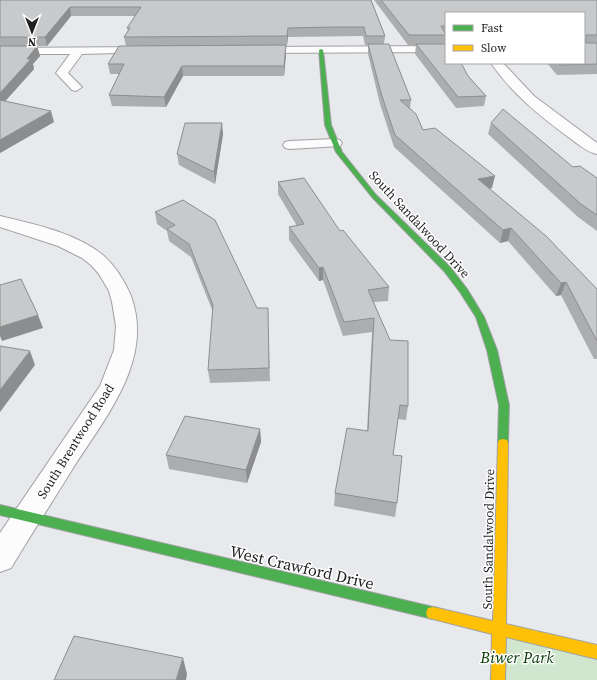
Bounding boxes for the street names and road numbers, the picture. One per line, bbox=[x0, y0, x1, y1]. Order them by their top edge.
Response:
street label: South Sandalwood Drive bbox=[365, 167, 474, 282]
street label: South Brentwood Road bbox=[33, 380, 118, 502]
street label: South Sandalwood Drive bbox=[479, 468, 498, 609]
street label: West Crawford Drive bbox=[228, 540, 376, 594]

